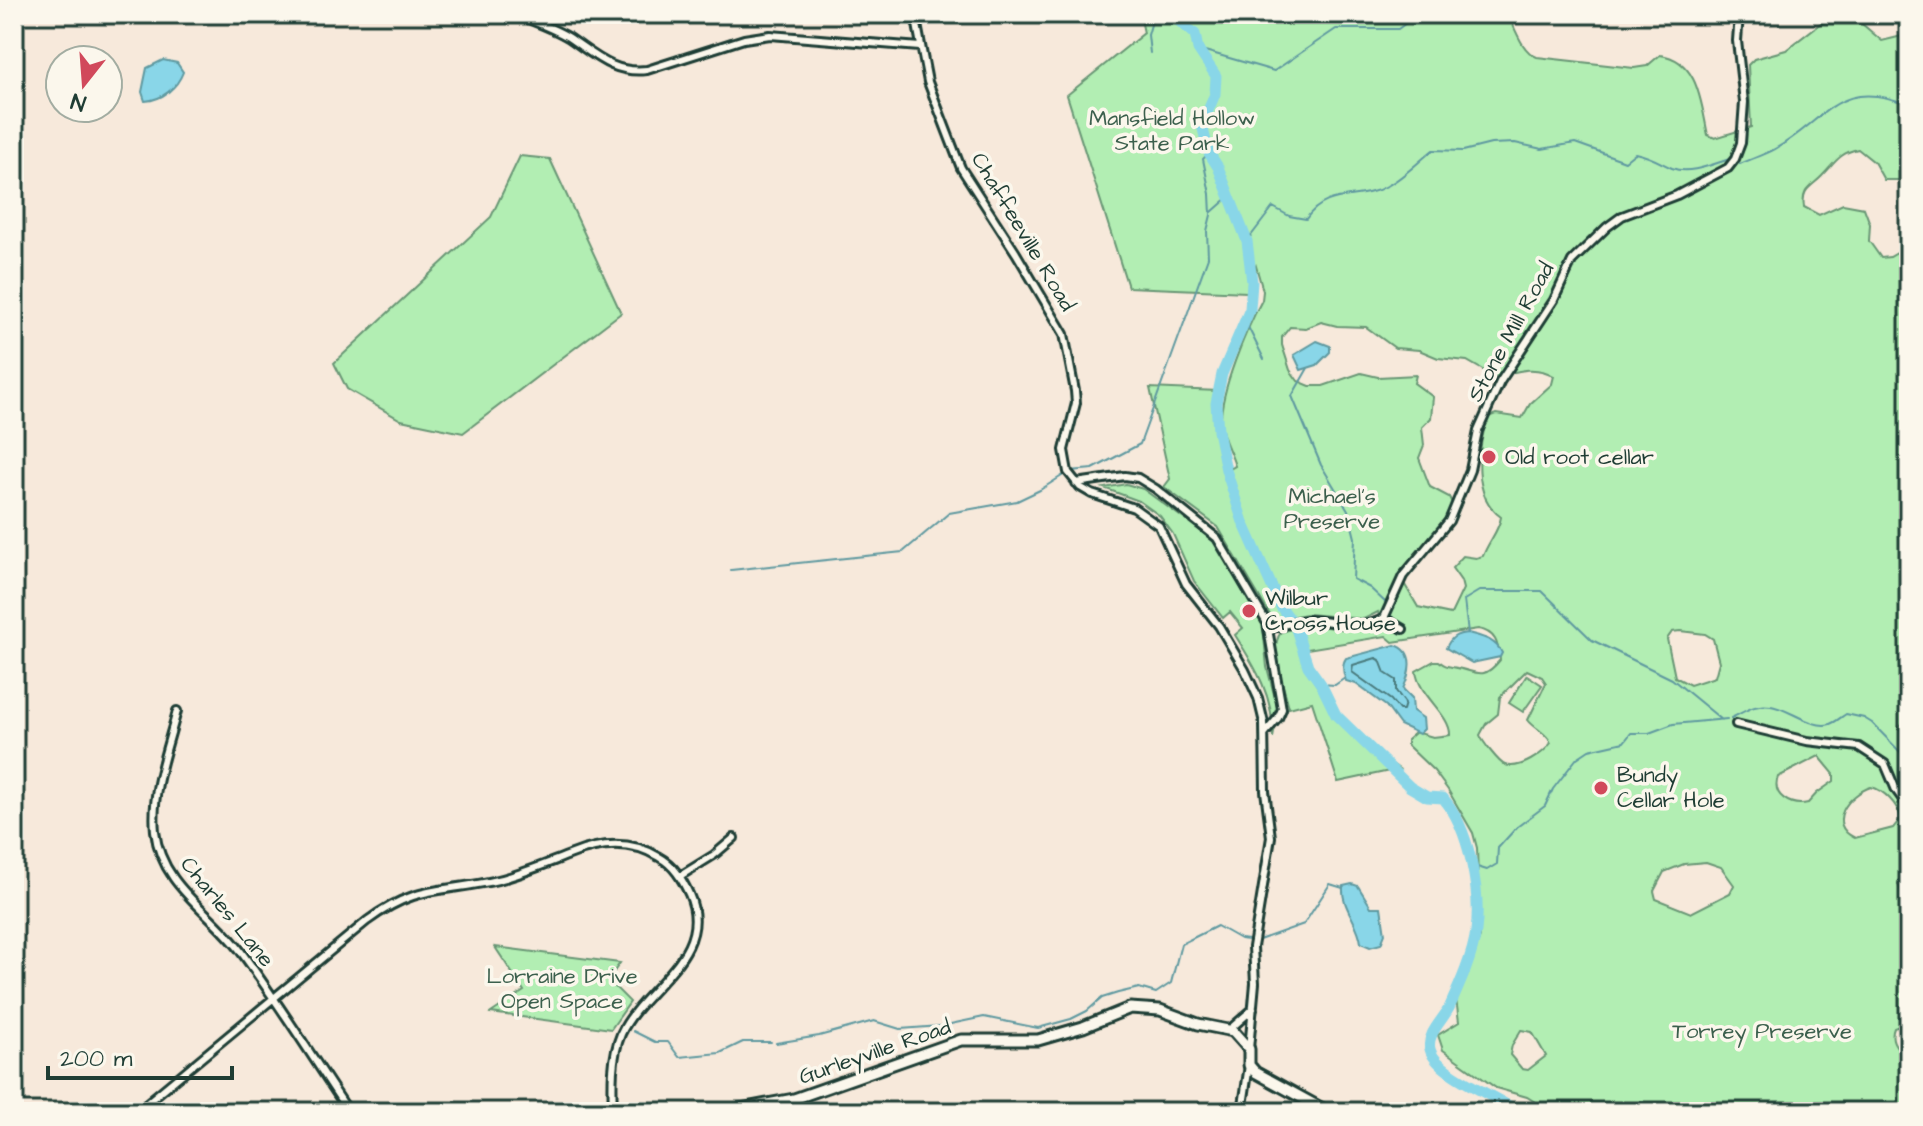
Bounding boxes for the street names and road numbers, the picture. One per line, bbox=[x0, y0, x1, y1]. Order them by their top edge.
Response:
street label: Chaffeeville Road bbox=[963, 147, 1083, 317]
street label: Stone Mill Road bbox=[1460, 257, 1562, 407]
street label: Charles Lane bbox=[173, 850, 281, 974]
street label: Gurleyville Road bbox=[795, 1011, 955, 1093]

